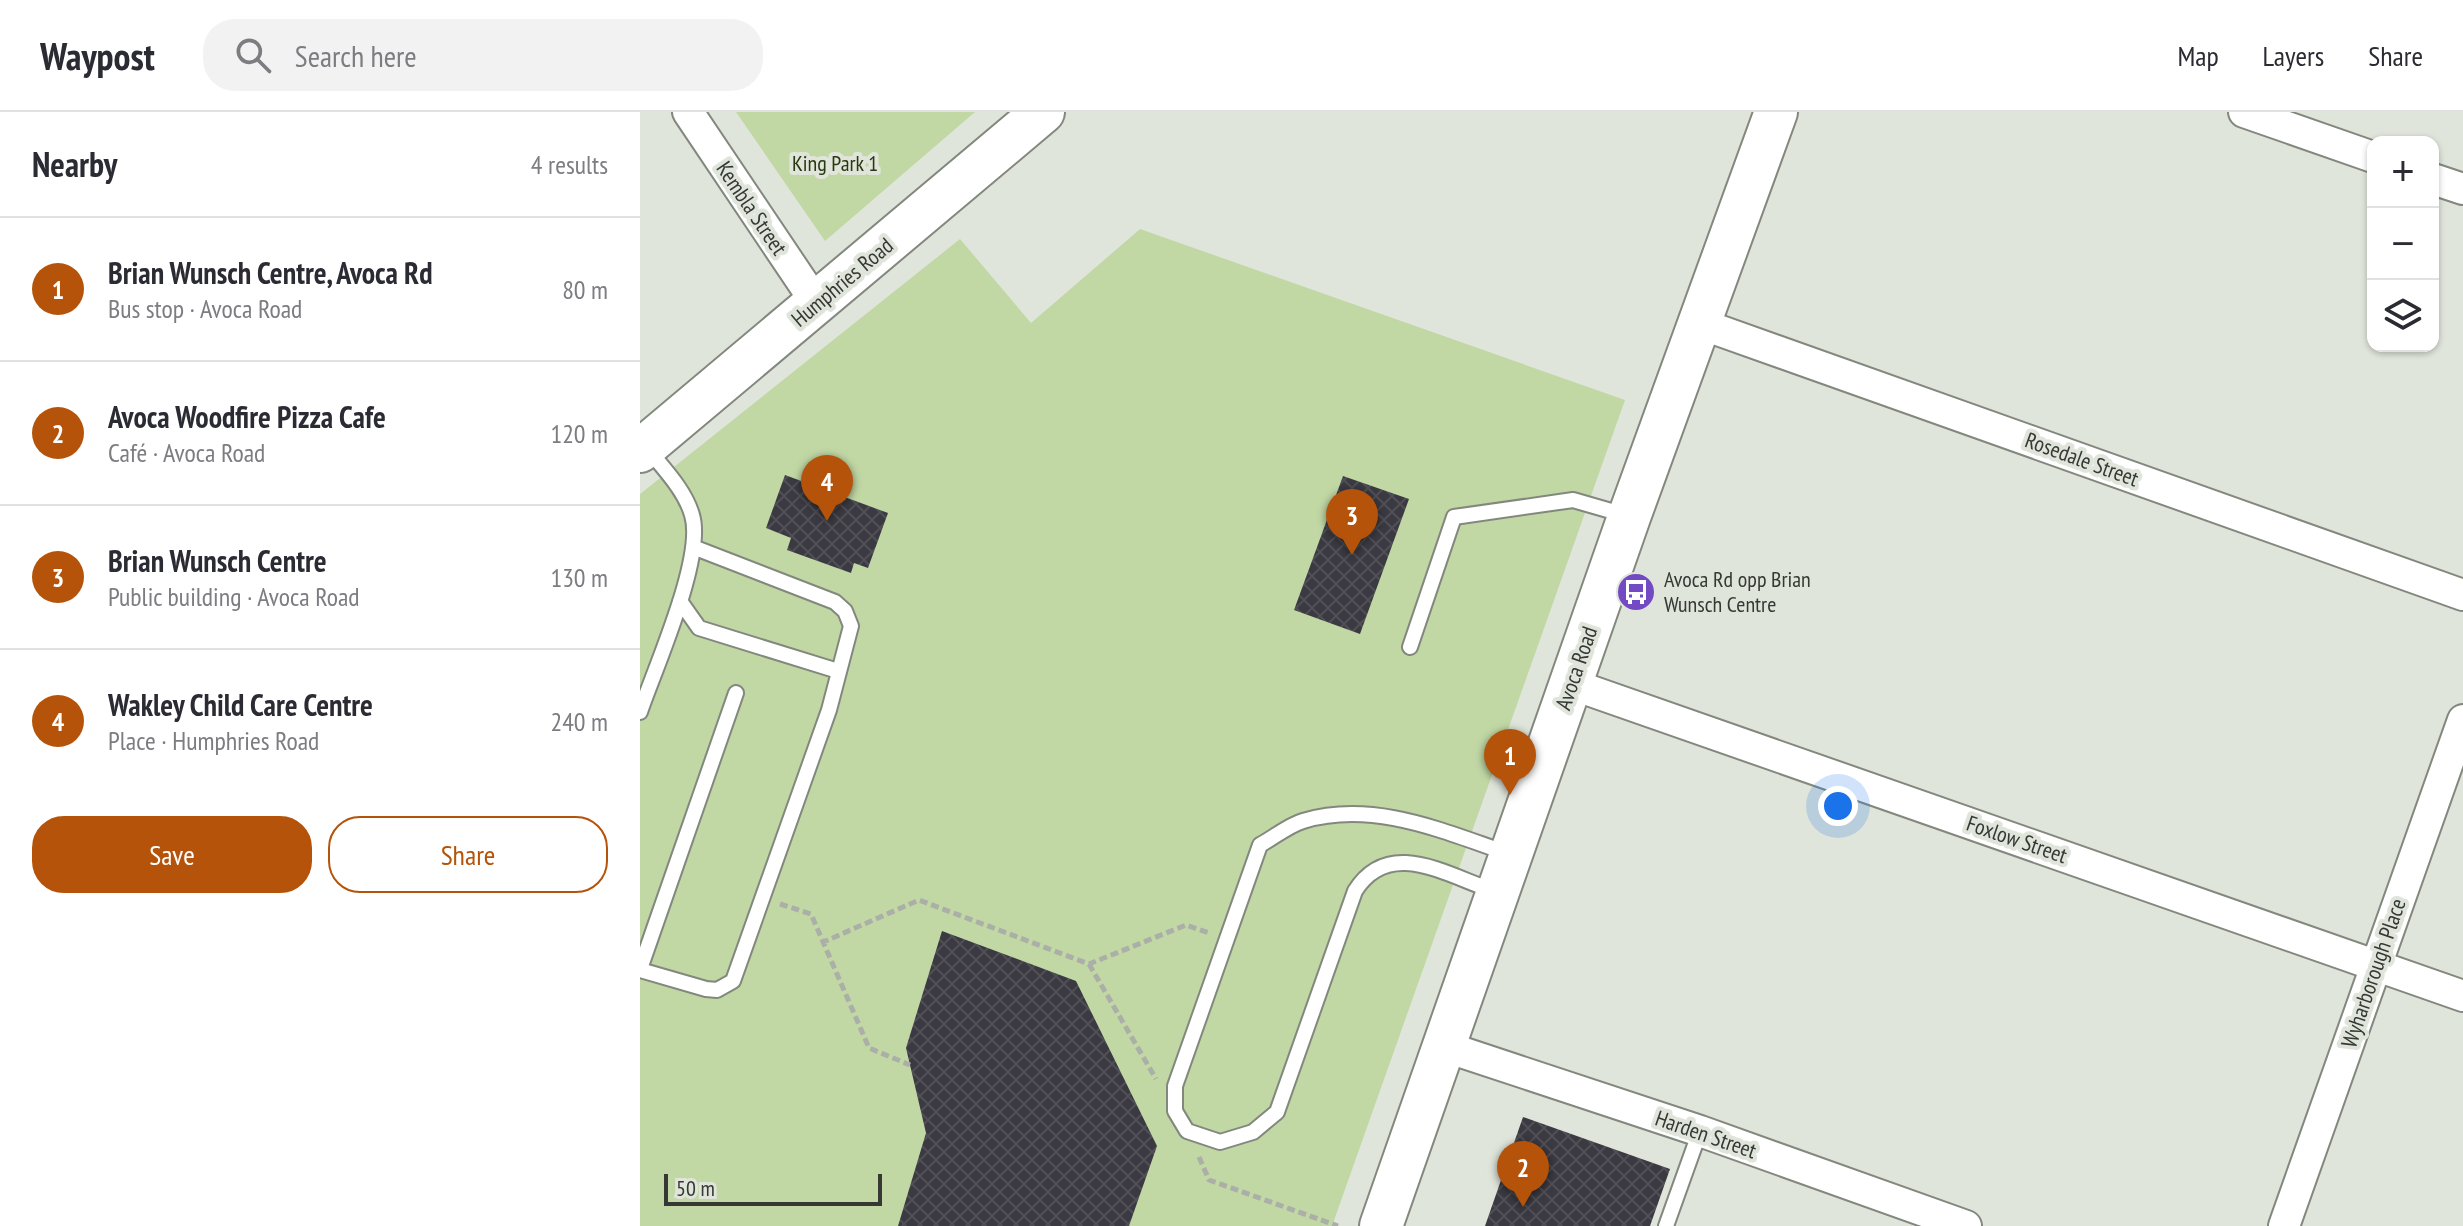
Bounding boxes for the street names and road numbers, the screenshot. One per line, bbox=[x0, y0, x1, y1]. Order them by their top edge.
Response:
street label: Kembla Street bbox=[710, 156, 794, 260]
street label: Humphries Road bbox=[785, 231, 899, 333]
street label: Rosedale Street bbox=[2022, 426, 2142, 492]
street label: Avoca Road bbox=[1549, 623, 1603, 713]
street label: Foxlow Street bbox=[1963, 809, 2071, 869]
street label: Wyharborough Place bbox=[2334, 895, 2412, 1051]
street label: Harden Street bbox=[1652, 1104, 1760, 1164]

